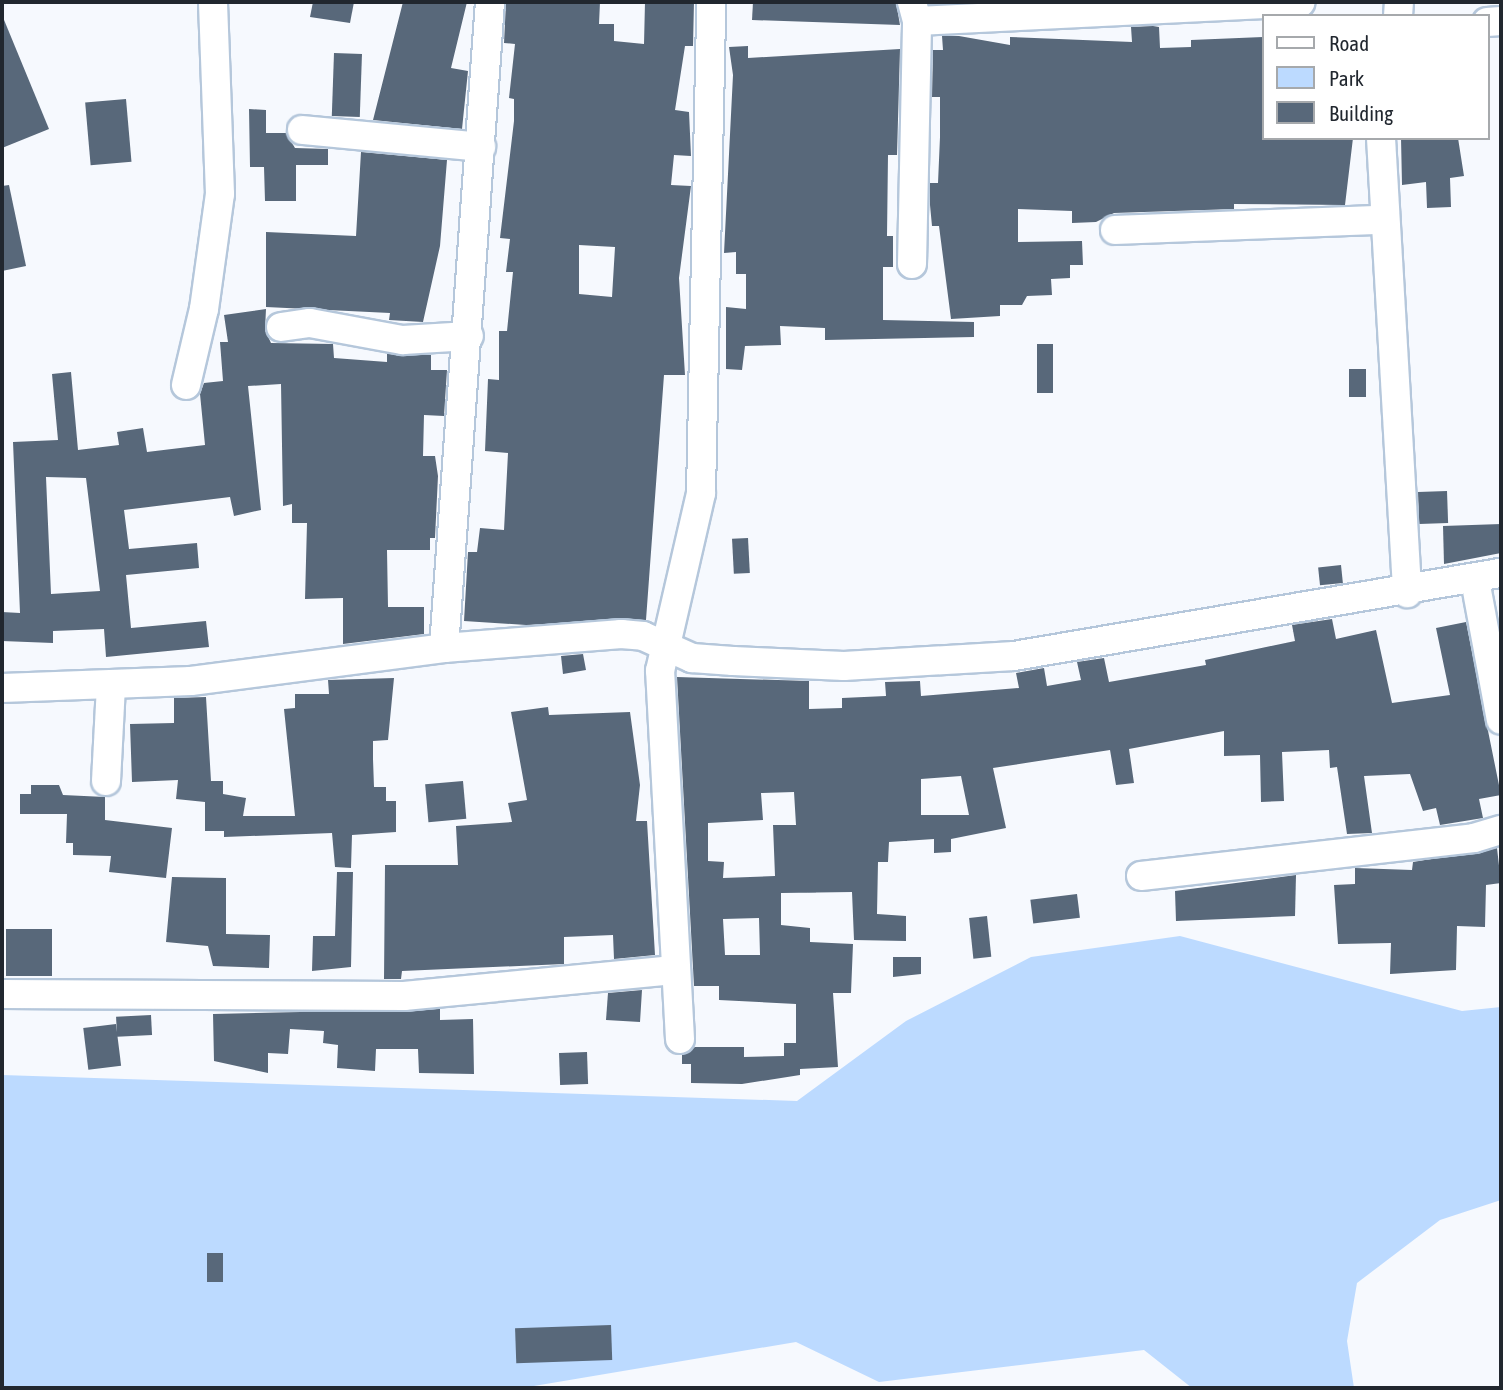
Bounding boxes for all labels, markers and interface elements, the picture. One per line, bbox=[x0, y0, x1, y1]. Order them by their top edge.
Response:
legend bbox=[1262, 14, 1489, 140]
text: Road bbox=[1329, 31, 1369, 55]
text: Park bbox=[1329, 66, 1364, 90]
text: Building bbox=[1329, 101, 1393, 125]

